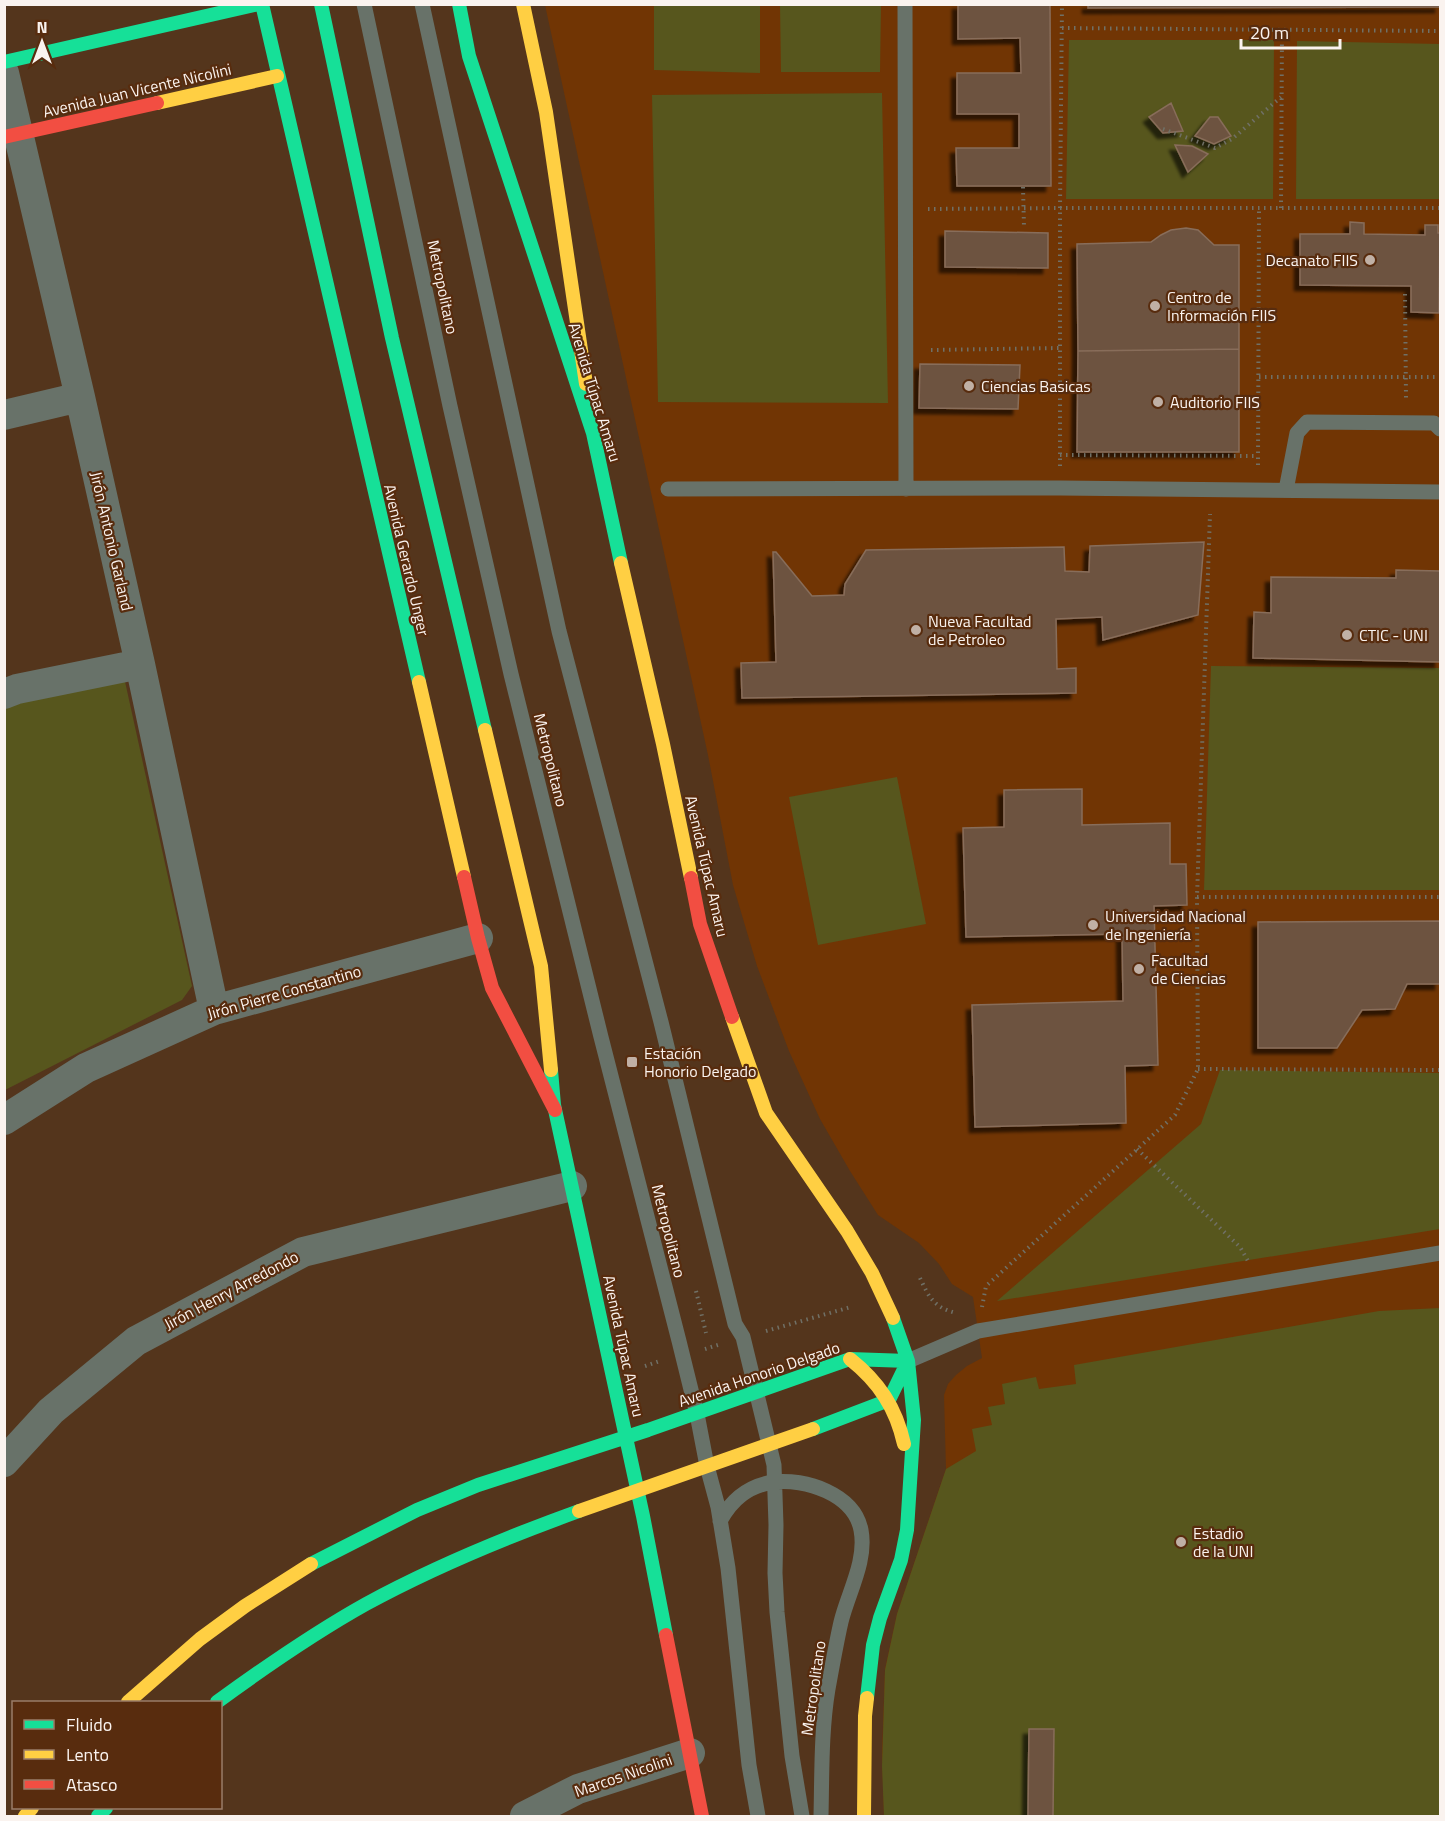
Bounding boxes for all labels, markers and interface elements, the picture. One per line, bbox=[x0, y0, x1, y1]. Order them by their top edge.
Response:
north arrow bbox=[12, 12, 72, 72]
scale bar bbox=[1241, 12, 1340, 50]
text: N bbox=[36, 15, 48, 39]
text: 20 m bbox=[1250, 19, 1289, 46]
street label: Avenida Juan Vicente Nicolini bbox=[40, 57, 234, 123]
street label: Metropolitano bbox=[421, 238, 465, 336]
place label: Decanato FIIS bbox=[1265, 248, 1358, 272]
marker: Decanato FIIS bbox=[1363, 253, 1377, 267]
place label: Centro de Información FIIS bbox=[1167, 285, 1276, 327]
marker: Centro de Información FIIS bbox=[1148, 299, 1162, 313]
street label: Avenida Túpac Amaru bbox=[562, 319, 628, 465]
place label: Ciencias Basicas bbox=[981, 374, 1091, 398]
marker: Ciencias Basicas bbox=[962, 379, 976, 393]
place label: Auditorio FIIS bbox=[1170, 390, 1260, 414]
marker: Auditorio FIIS bbox=[1151, 395, 1165, 409]
street label: Jirón Antonio Garland bbox=[84, 469, 140, 613]
street label: Avenida Gerardo Unger bbox=[378, 482, 436, 639]
place label: Nueva Facultad de Petroleo bbox=[928, 609, 1032, 651]
marker: Nueva Facultad de Petroleo bbox=[909, 623, 923, 637]
place label: CTIC - UNI bbox=[1359, 623, 1428, 647]
marker: CTIC - UNI bbox=[1340, 628, 1354, 642]
street label: Metropolitano bbox=[528, 711, 574, 809]
street label: Avenida Túpac Amaru bbox=[679, 793, 735, 939]
place label: Universidad Nacional de Ingeniería bbox=[1105, 904, 1246, 946]
marker: Universidad Nacional de Ingeniería bbox=[1086, 918, 1100, 932]
place label: Facultad de Ciencias bbox=[1151, 948, 1226, 990]
street label: Jirón Pierre Constantino bbox=[204, 959, 364, 1025]
marker: Facultad de Ciencias bbox=[1132, 962, 1146, 976]
place label: Estación Honorio Delgado bbox=[644, 1041, 756, 1083]
marker: Estación Honorio Delgado bbox=[625, 1055, 639, 1069]
street label: Metropolitano bbox=[646, 1182, 692, 1280]
street label: Jirón Henry Arredondo bbox=[160, 1244, 302, 1336]
street label: Avenida Túpac Amaru bbox=[597, 1273, 651, 1419]
street label: Avenida Honorio Delgado bbox=[675, 1335, 843, 1413]
place label: Estadio de la UNI bbox=[1193, 1521, 1253, 1563]
marker: Estadio de la UNI bbox=[1174, 1535, 1188, 1549]
street label: Metropolitano bbox=[794, 1639, 832, 1737]
legend bbox=[12, 1701, 222, 1809]
text: Fluido bbox=[66, 1711, 112, 1738]
text: Lento bbox=[66, 1741, 109, 1768]
street label: Marcos Nicolini bbox=[571, 1747, 675, 1803]
text: Atasco bbox=[66, 1771, 117, 1798]

